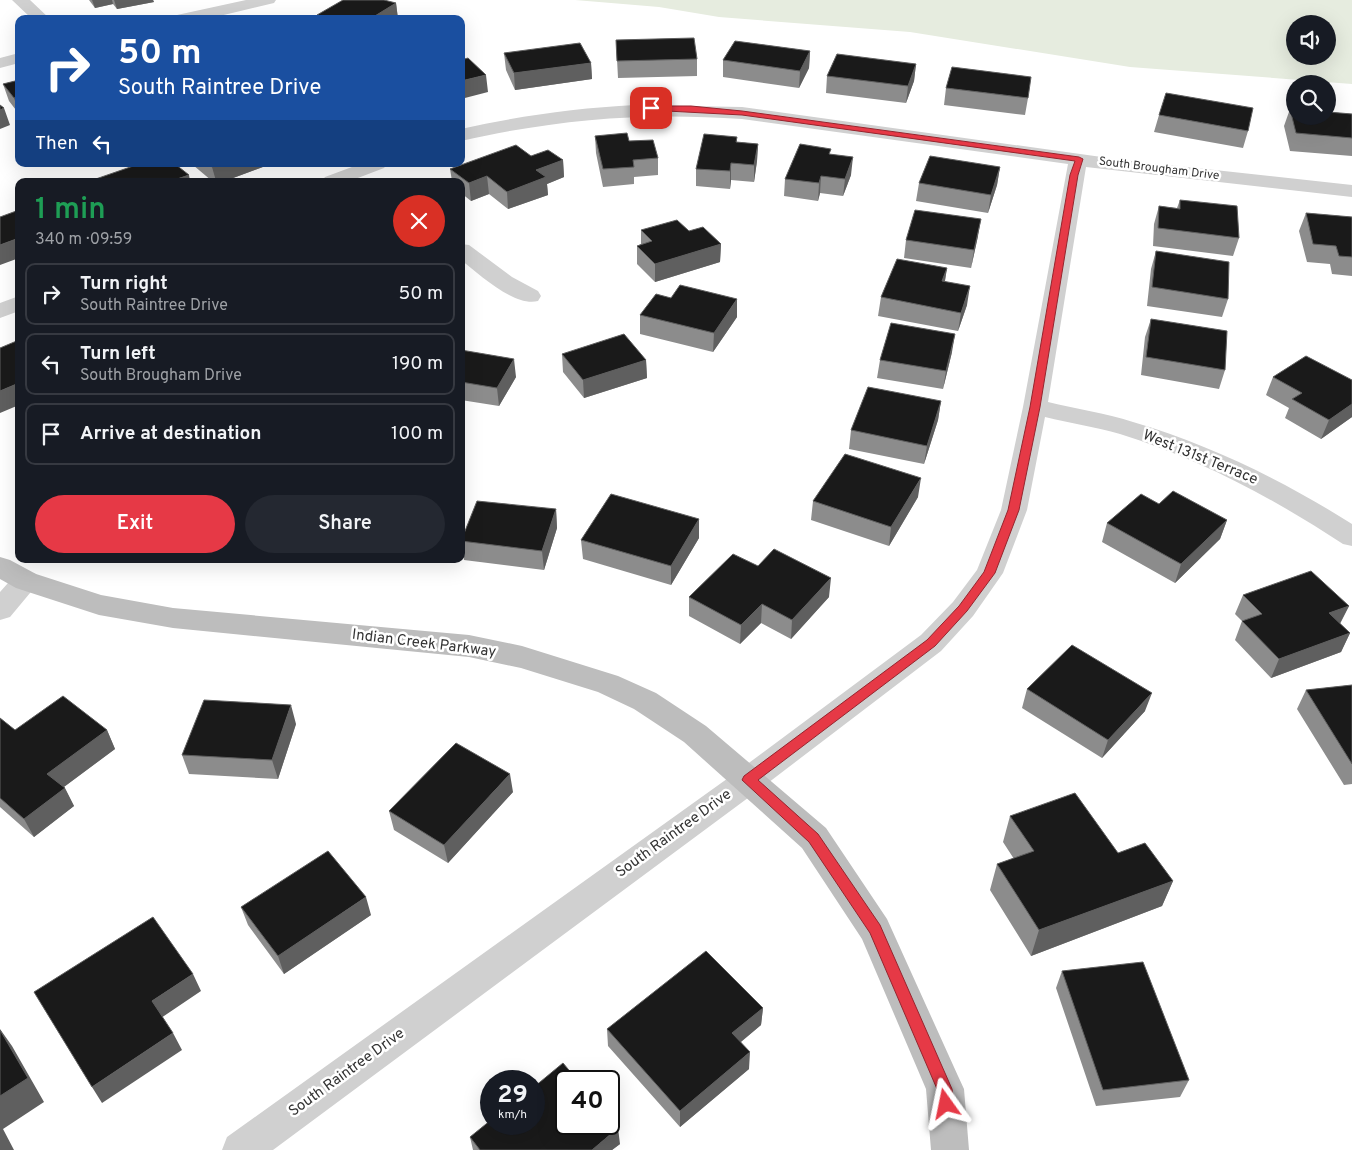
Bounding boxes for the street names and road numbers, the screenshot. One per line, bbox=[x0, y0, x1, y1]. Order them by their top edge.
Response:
street label: South Brougham Drive bbox=[1098, 154, 1220, 184]
street label: West 131st Terrace bbox=[1140, 426, 1260, 490]
street label: Indian Creek Parkway bbox=[351, 626, 497, 662]
street label: South Raintree Drive bbox=[612, 786, 736, 882]
street label: South Raintree Drive bbox=[285, 1025, 409, 1121]

